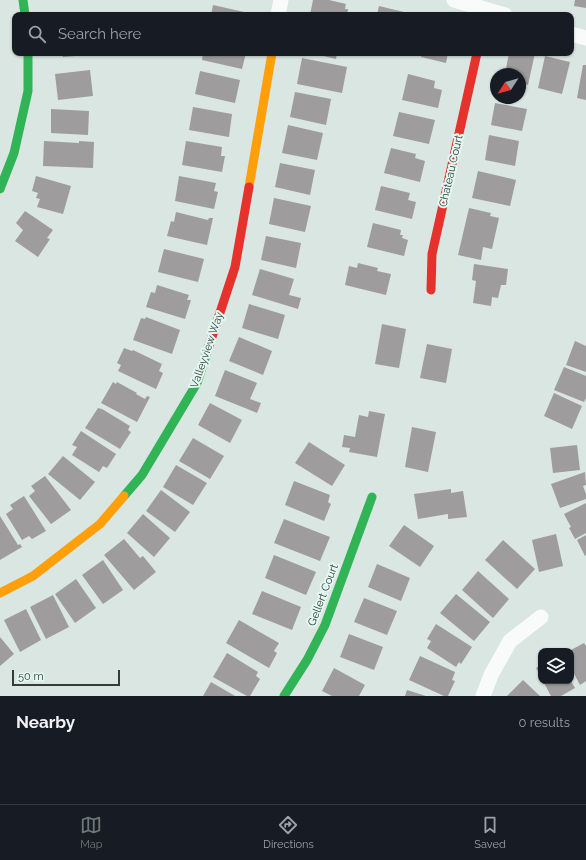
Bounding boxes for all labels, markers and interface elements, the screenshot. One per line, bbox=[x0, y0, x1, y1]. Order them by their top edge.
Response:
search box bbox=[12, 12, 574, 56]
icon: search bbox=[26, 23, 48, 45]
text: Search here bbox=[58, 25, 141, 43]
north arrow bbox=[490, 68, 526, 104]
street label: Chateau Court bbox=[436, 133, 466, 208]
street label: Valleyview Way bbox=[188, 310, 226, 390]
street label: Gellert Court bbox=[305, 562, 341, 628]
map controls bbox=[538, 648, 574, 684]
button: layers bbox=[538, 648, 574, 684]
scale bar bbox=[12, 668, 120, 687]
text: 50 m bbox=[18, 670, 44, 683]
text: Nearby bbox=[16, 712, 75, 732]
text: 0 results bbox=[519, 715, 570, 730]
tab: Map bbox=[80, 814, 103, 851]
tab: Directions bbox=[263, 814, 314, 851]
tab: Saved bbox=[474, 814, 506, 851]

